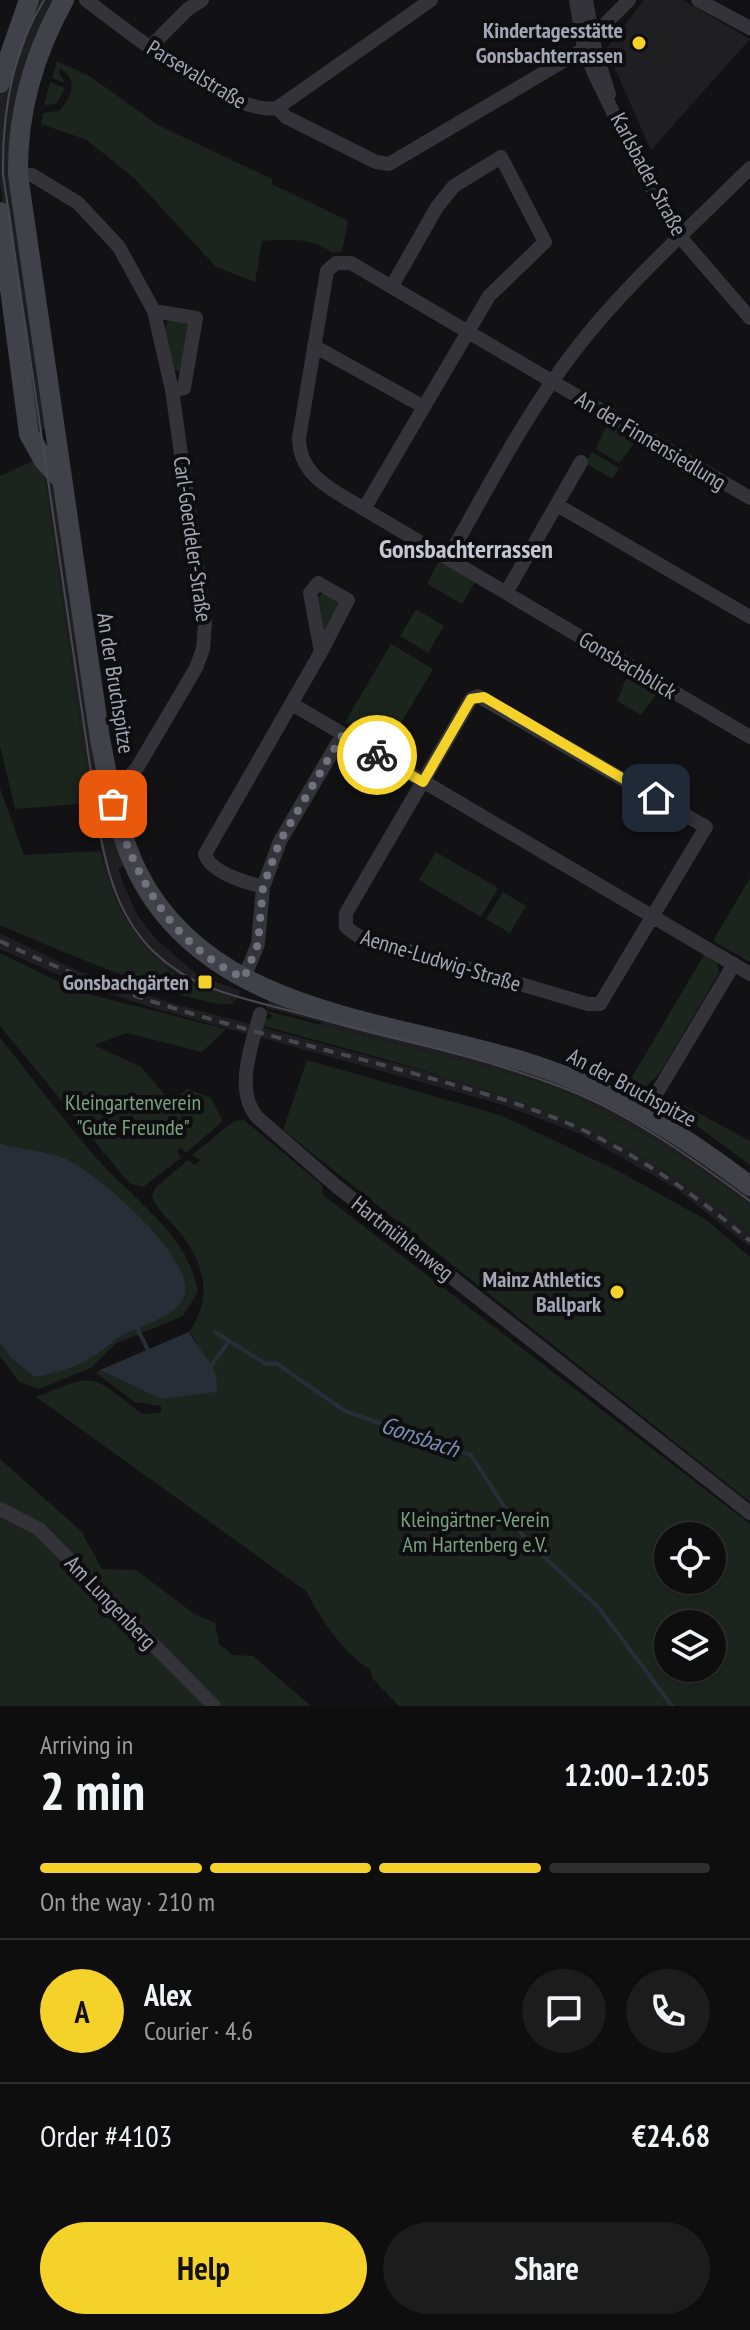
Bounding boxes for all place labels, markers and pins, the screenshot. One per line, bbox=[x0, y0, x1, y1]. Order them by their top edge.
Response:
place label: Kindertagesstätte Gonsbachterrassen bbox=[476, 16, 623, 69]
marker: Kindertagesstätte Gonsbachterrassen bbox=[630, 34, 648, 52]
pin bbox=[622, 764, 690, 832]
pin bbox=[79, 770, 147, 838]
place label: Gonsbachgärten bbox=[63, 968, 189, 996]
marker: Gonsbachgärten bbox=[196, 973, 214, 991]
place label: Mainz Athletics Ballpark bbox=[483, 1265, 602, 1318]
marker: Mainz Athletics Ballpark bbox=[608, 1283, 626, 1301]

